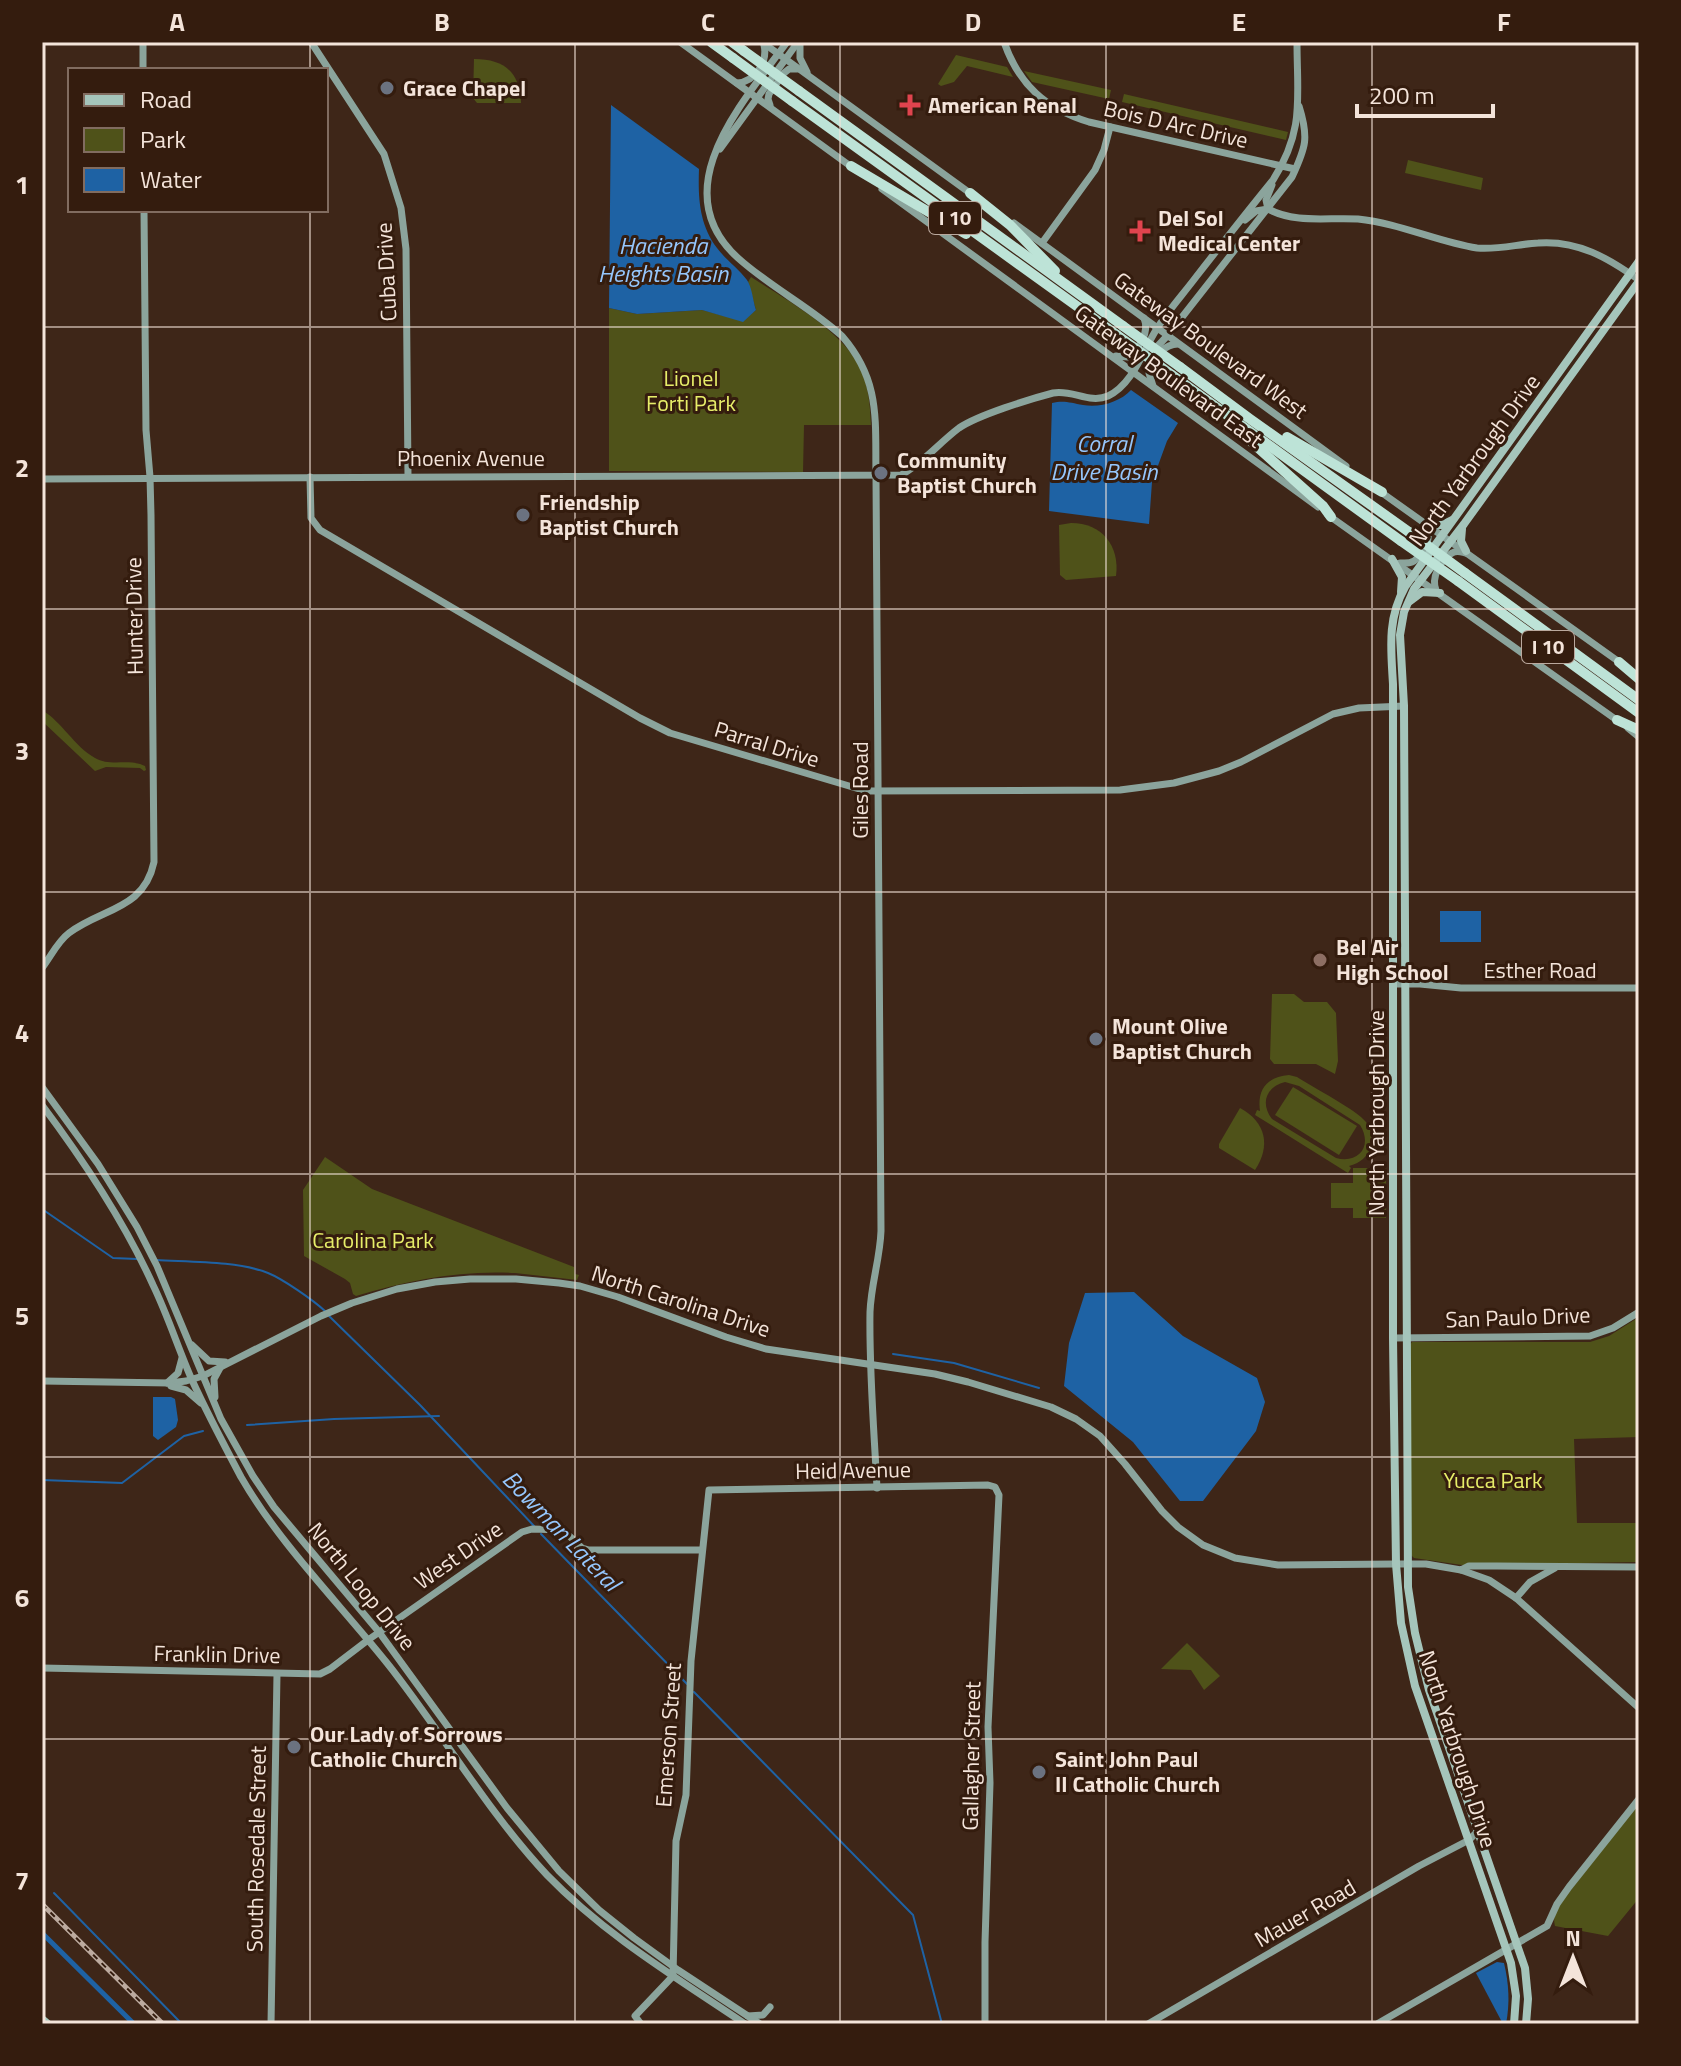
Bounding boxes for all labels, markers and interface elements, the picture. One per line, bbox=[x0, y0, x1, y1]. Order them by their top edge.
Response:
text: A bbox=[169, 2, 185, 41]
text: B bbox=[434, 2, 450, 41]
text: C bbox=[701, 2, 715, 41]
text: D bbox=[965, 2, 981, 41]
text: E bbox=[1232, 2, 1246, 41]
text: F bbox=[1497, 2, 1511, 41]
legend bbox=[68, 68, 328, 212]
scale bar bbox=[1357, 68, 1493, 118]
place label: Grace Chapel bbox=[403, 71, 526, 105]
text: 200 m bbox=[1369, 77, 1435, 113]
marker: Grace Chapel bbox=[378, 79, 396, 97]
text: Road bbox=[140, 81, 192, 117]
place label: American Renal bbox=[928, 88, 1077, 122]
street label: Bois D Arc Drive bbox=[1100, 91, 1252, 157]
marker: American Renal bbox=[899, 94, 921, 116]
text: Park bbox=[140, 121, 186, 157]
text: Water bbox=[140, 161, 202, 197]
text: 1 bbox=[15, 165, 29, 204]
place label: Del Sol Medical Center bbox=[1158, 201, 1300, 260]
road number: I 10 bbox=[929, 202, 981, 234]
marker: Del Sol Medical Center bbox=[1129, 220, 1151, 242]
street label: Cuba Drive bbox=[366, 222, 406, 322]
water label: Hacienda Heights Basin bbox=[598, 227, 729, 291]
street label: Gateway Boulevard West bbox=[1107, 263, 1315, 427]
street label: Gateway Boulevard East bbox=[1068, 296, 1270, 456]
park label: Lionel Forti Park bbox=[646, 361, 736, 420]
street label: North Yarbrough Drive bbox=[1400, 367, 1548, 553]
water label: Corral Drive Basin bbox=[1050, 425, 1159, 489]
street label: Phoenix Avenue bbox=[397, 441, 545, 475]
place label: Community Baptist Church bbox=[897, 443, 1037, 502]
text: 2 bbox=[15, 448, 29, 487]
marker: Community Baptist Church bbox=[872, 464, 890, 482]
place label: Friendship Baptist Church bbox=[539, 485, 679, 544]
marker: Friendship Baptist Church bbox=[514, 506, 532, 524]
street label: Hunter Drive bbox=[116, 557, 152, 675]
road number: I 10 bbox=[1522, 631, 1574, 663]
street label: Parral Drive bbox=[710, 712, 824, 776]
text: 3 bbox=[15, 731, 29, 770]
street label: Giles Road bbox=[843, 741, 877, 839]
place label: Bel Air High School bbox=[1336, 930, 1449, 989]
marker: Bel Air High School bbox=[1311, 951, 1329, 969]
street label: Esther Road bbox=[1483, 953, 1597, 987]
place label: Mount Olive Baptist Church bbox=[1112, 1009, 1252, 1068]
street label: North Yarbrough Drive bbox=[1359, 1010, 1393, 1216]
text: 4 bbox=[15, 1013, 29, 1052]
marker: Mount Olive Baptist Church bbox=[1087, 1030, 1105, 1048]
park label: Carolina Park bbox=[312, 1223, 434, 1257]
street label: North Carolina Drive bbox=[587, 1256, 775, 1346]
text: 5 bbox=[15, 1296, 29, 1335]
street label: San Paulo Drive bbox=[1445, 1297, 1591, 1337]
street label: Heid Avenue bbox=[795, 1452, 911, 1488]
water label: Bowman Lateral bbox=[495, 1462, 631, 1601]
park label: Yucca Park bbox=[1443, 1463, 1543, 1497]
street label: West Drive bbox=[407, 1512, 509, 1598]
street label: North Loop Drive bbox=[300, 1514, 424, 1658]
text: 6 bbox=[15, 1578, 29, 1617]
street label: Franklin Drive bbox=[153, 1636, 281, 1672]
street label: North Yarbrough Drive bbox=[1410, 1646, 1506, 1852]
street label: Emerson Street bbox=[646, 1661, 690, 1808]
street label: Gallagher Street bbox=[953, 1681, 989, 1831]
place label: Our Lady of Sorrows Catholic Church bbox=[310, 1717, 503, 1776]
marker: Our Lady of Sorrows Catholic Church bbox=[285, 1738, 303, 1756]
place label: Saint John Paul II Catholic Church bbox=[1055, 1742, 1220, 1801]
street label: South Rosedale Street bbox=[237, 1745, 275, 1952]
marker: Saint John Paul II Catholic Church bbox=[1030, 1763, 1048, 1781]
text: 7 bbox=[15, 1861, 29, 1900]
street label: Mauer Road bbox=[1248, 1870, 1362, 1956]
north arrow bbox=[1533, 1918, 1613, 1998]
text: N bbox=[1565, 1921, 1581, 1955]

